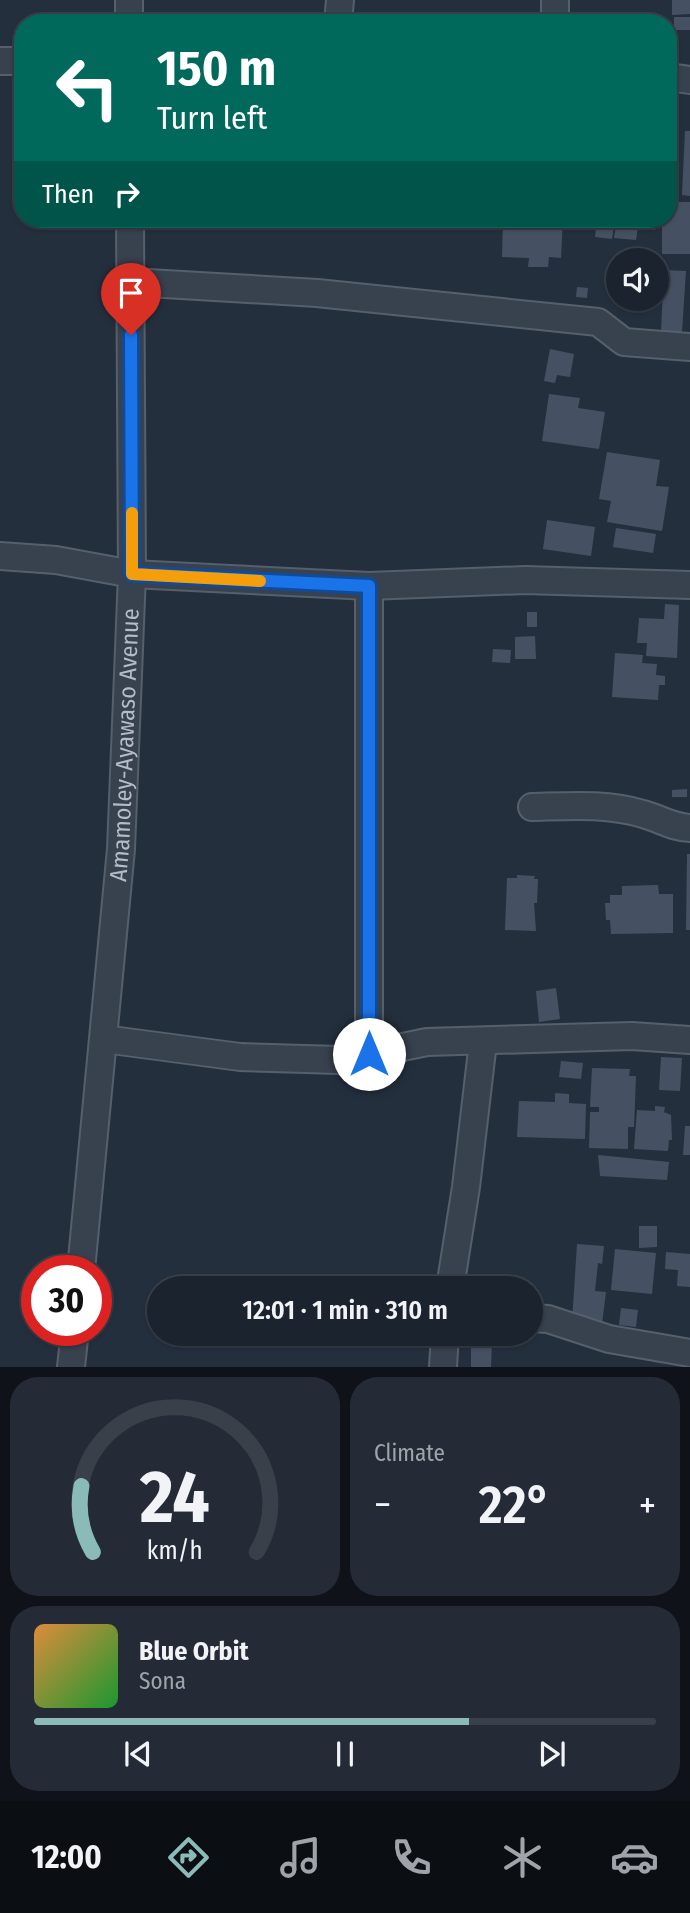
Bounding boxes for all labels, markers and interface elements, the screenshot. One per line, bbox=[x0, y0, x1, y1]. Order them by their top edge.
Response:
text: 150 m bbox=[157, 39, 276, 98]
icon: left bbox=[42, 42, 133, 133]
text: Turn left bbox=[157, 99, 267, 137]
icon: right bbox=[108, 175, 146, 213]
text: Then bbox=[42, 179, 94, 210]
map controls bbox=[606, 248, 669, 311]
button: sound bbox=[606, 248, 669, 311]
pin bbox=[101, 263, 161, 335]
icon: arrive bbox=[112, 274, 150, 312]
street label: Amamoley-Ayawaso Avenue bbox=[104, 608, 145, 883]
position arrow bbox=[332, 1017, 406, 1091]
speed limit sign: 30 bbox=[21, 1255, 112, 1346]
text: 12:01 · 1 min · 310 m bbox=[242, 1295, 448, 1326]
text: Climate bbox=[374, 1439, 445, 1467]
text: 24 bbox=[139, 1455, 210, 1542]
text: 22° bbox=[479, 1474, 551, 1537]
text: − bbox=[374, 1482, 391, 1528]
text: + bbox=[639, 1482, 656, 1528]
text: km/h bbox=[147, 1536, 203, 1566]
text: Blue Orbit bbox=[139, 1636, 249, 1667]
text: Sona bbox=[139, 1667, 186, 1695]
icon: previous bbox=[119, 1735, 157, 1773]
icon: pause bbox=[326, 1735, 364, 1773]
icon: next bbox=[533, 1735, 571, 1773]
icon: directions bbox=[164, 1833, 213, 1882]
icon: music bbox=[276, 1833, 325, 1882]
icon: phone bbox=[387, 1833, 436, 1882]
icon: climate bbox=[498, 1833, 547, 1882]
icon: car bbox=[610, 1833, 659, 1882]
text: 12:00 bbox=[31, 1838, 102, 1876]

